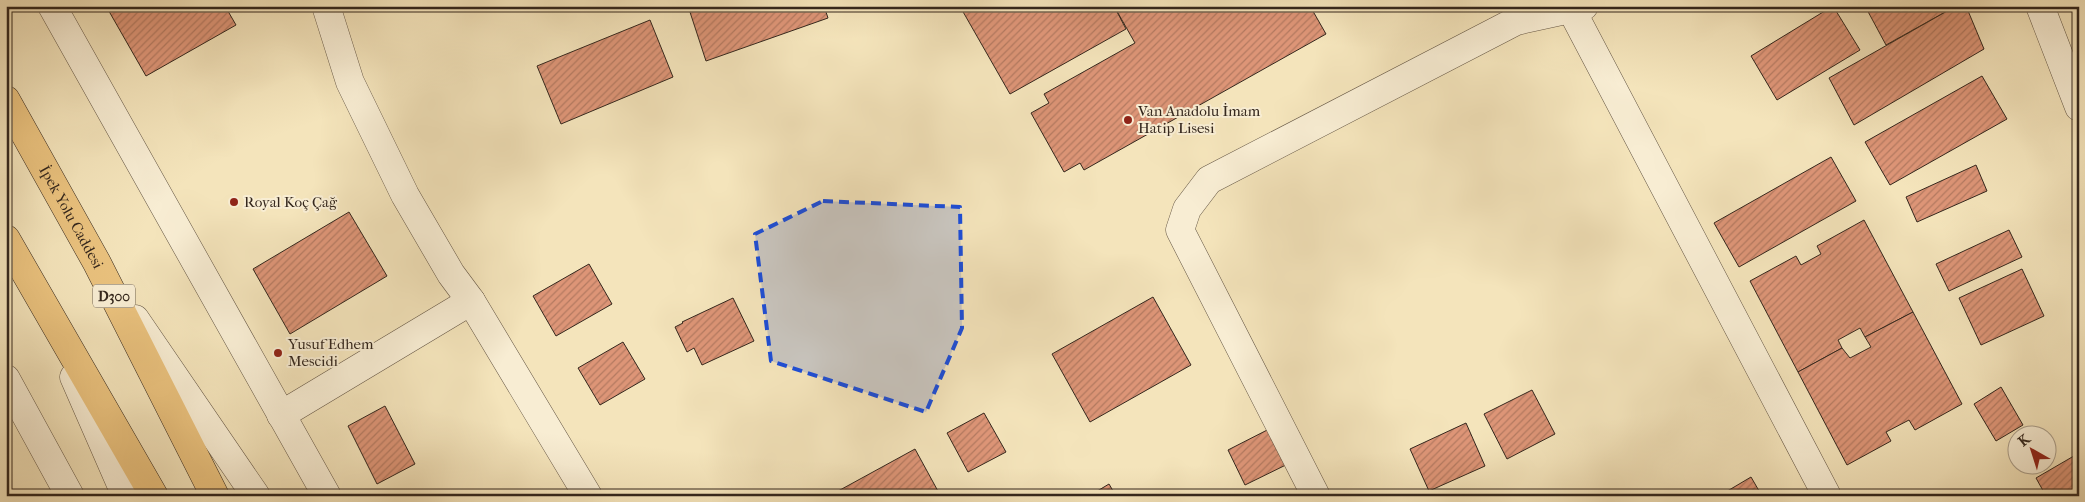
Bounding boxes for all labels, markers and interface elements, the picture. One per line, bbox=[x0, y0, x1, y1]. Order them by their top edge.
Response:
place label: Van Anadolu İmam Hatip Lisesi bbox=[1137, 102, 1261, 137]
marker: Van Anadolu İmam Hatip Lisesi bbox=[1122, 114, 1134, 126]
street label: İpek Yolu Caddesi bbox=[35, 162, 108, 272]
place label: Royal Koç Çağ bbox=[244, 193, 338, 211]
marker: Royal Koç Çağ bbox=[228, 196, 240, 208]
road number: D300 bbox=[93, 284, 135, 308]
place label: Yusuf Edhem Mescidi bbox=[287, 335, 374, 370]
marker: Yusuf Edhem Mescidi bbox=[272, 347, 284, 359]
north arrow bbox=[2008, 424, 2058, 474]
text: K bbox=[2015, 430, 2034, 450]

